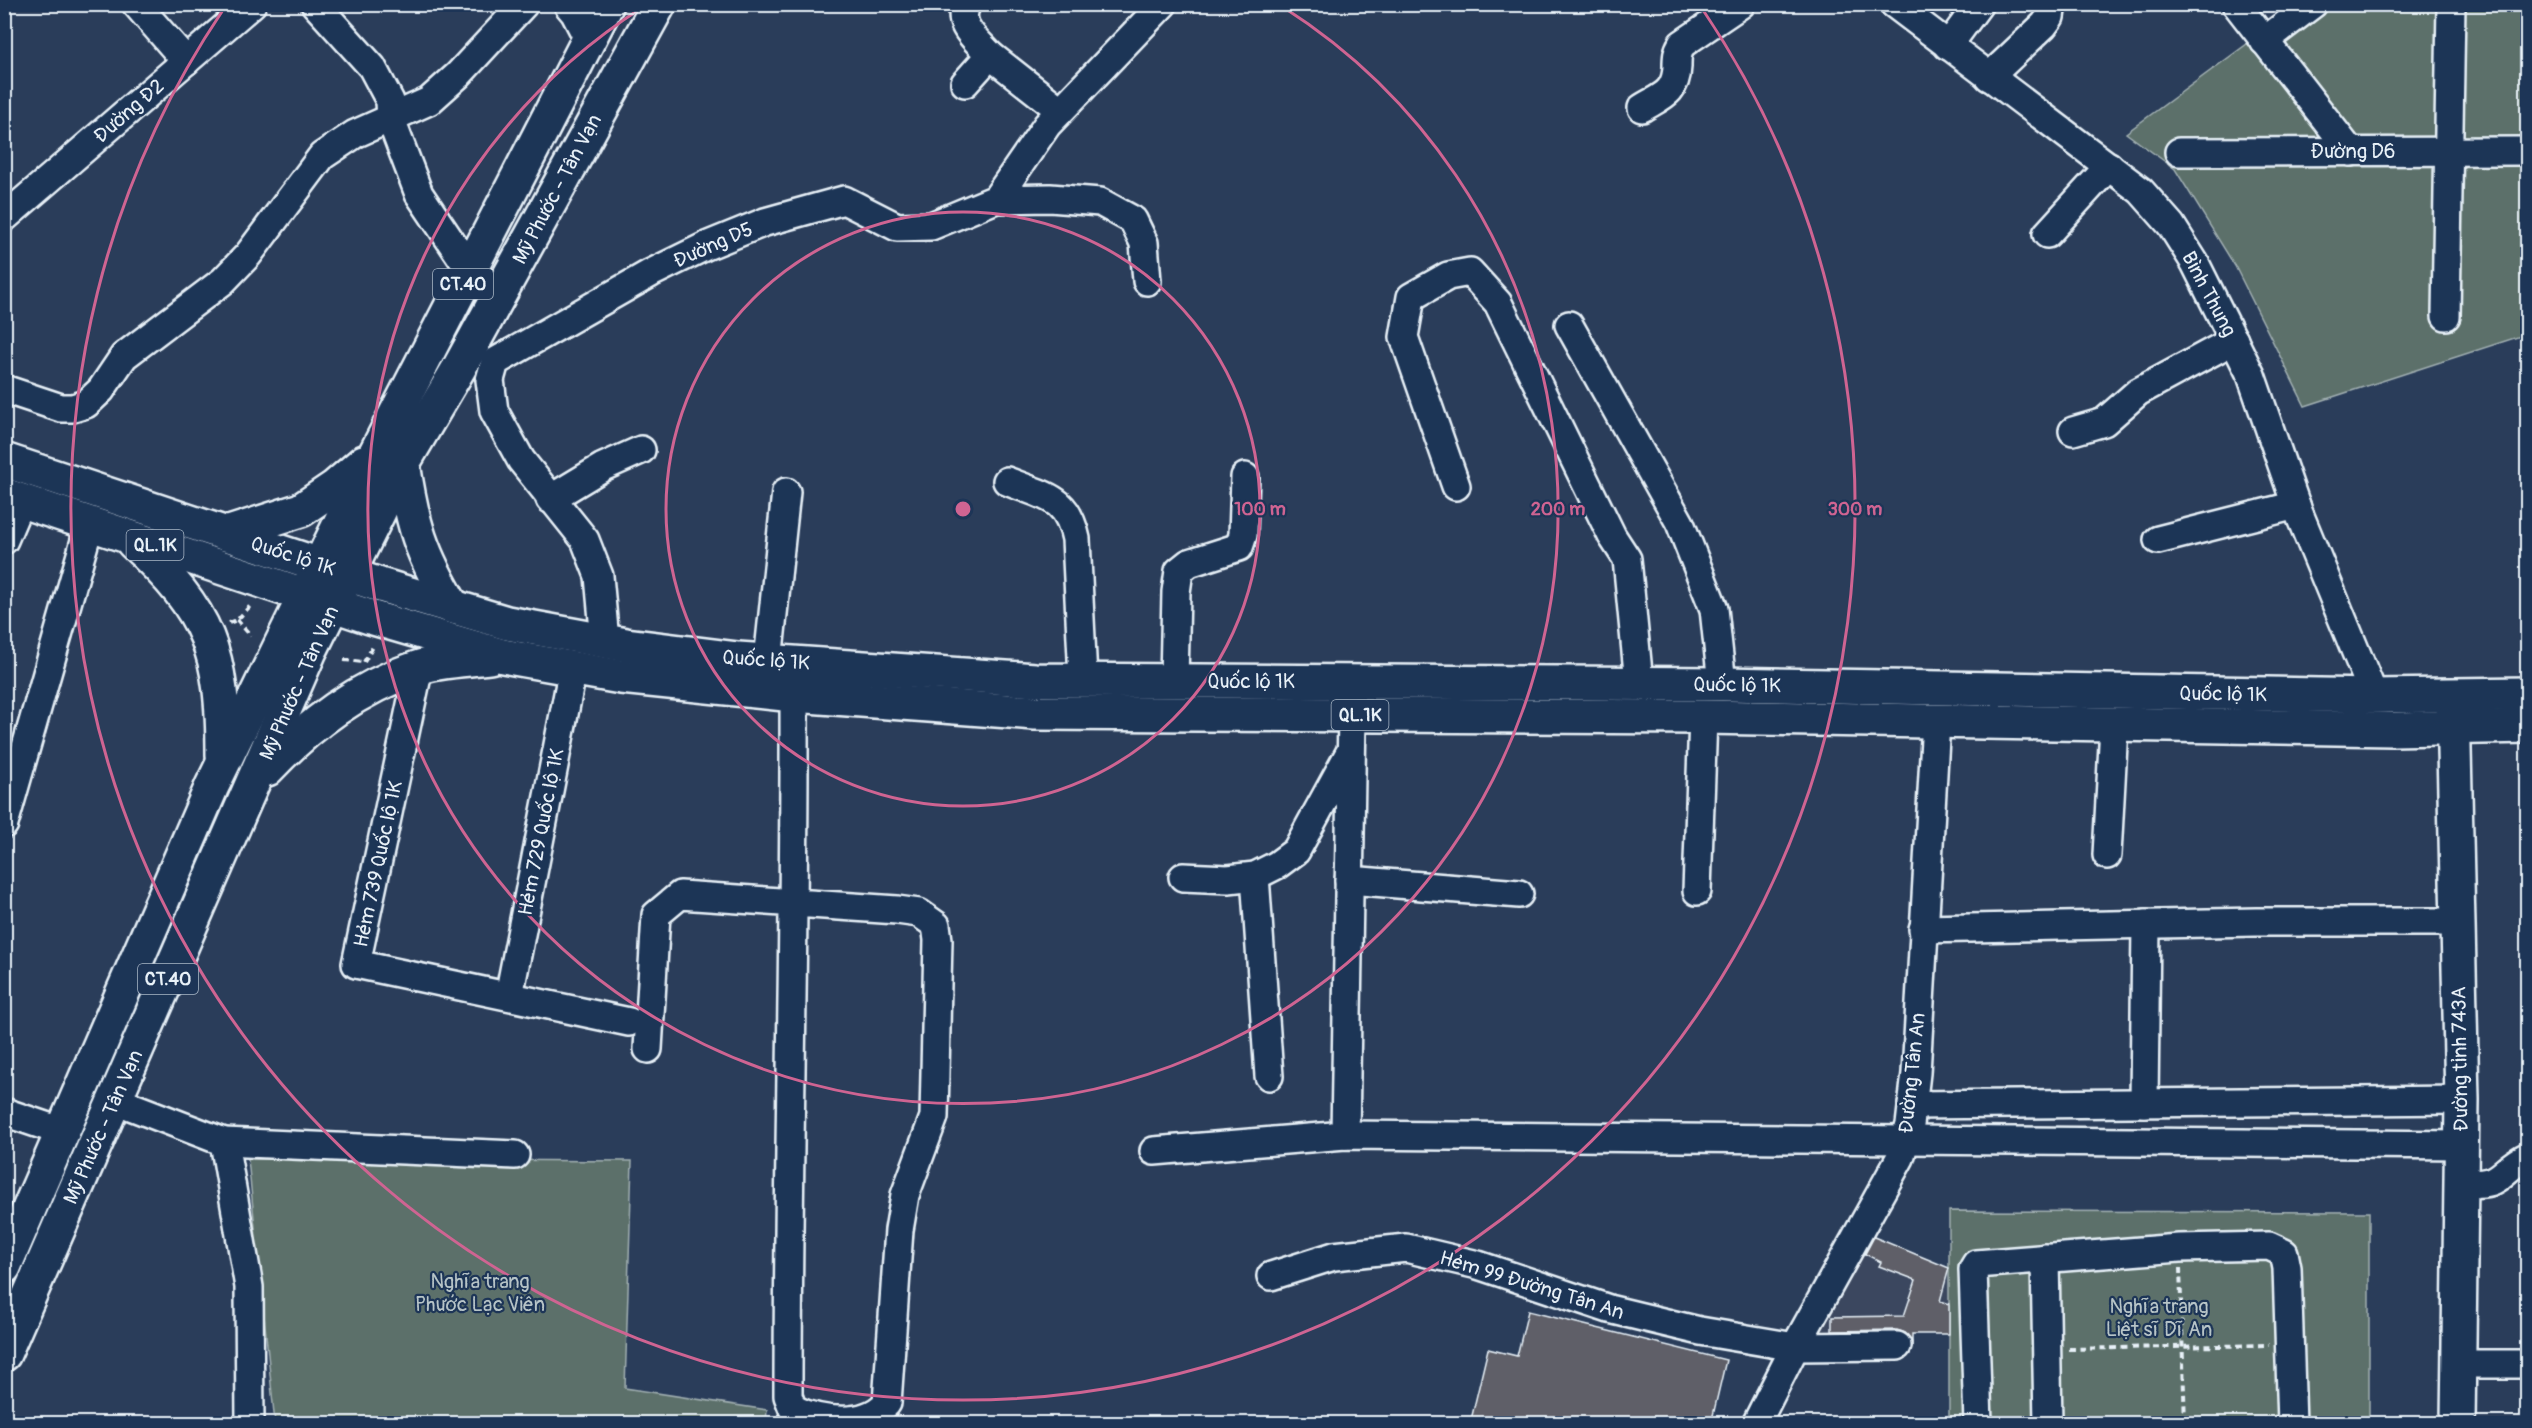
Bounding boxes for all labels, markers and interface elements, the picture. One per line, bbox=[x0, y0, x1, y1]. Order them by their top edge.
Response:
street label: Đường Đ2 bbox=[89, 74, 169, 148]
street label: Mỹ Phước - Tân Vạn bbox=[507, 110, 607, 268]
street label: Đường D6 bbox=[2311, 139, 2396, 164]
street label: Đường D5 bbox=[669, 216, 757, 274]
street label: Bình Thung bbox=[2176, 247, 2242, 341]
road number: CT.40 bbox=[433, 269, 493, 299]
text: 100 m bbox=[1234, 498, 1286, 521]
text: 200 m bbox=[1531, 498, 1585, 521]
text: 300 m bbox=[1828, 498, 1882, 521]
centre of rings bbox=[953, 499, 973, 519]
road number: QL.1K bbox=[126, 530, 184, 560]
street label: Quốc lộ 1K bbox=[247, 531, 339, 581]
street label: Mỹ Phước - Tân Vạn bbox=[254, 602, 344, 764]
street label: Quốc lộ 1K bbox=[721, 644, 811, 676]
street label: Quốc lộ 1K bbox=[1207, 669, 1295, 694]
street label: Quốc lộ 1K bbox=[1693, 672, 1781, 698]
street label: Quốc lộ 1K bbox=[2179, 681, 2267, 707]
road number: QL.1K bbox=[1332, 700, 1388, 730]
street label: Hẻm 729 Quốc lộ 1K bbox=[513, 746, 569, 918]
street label: Hẻm 739 Quốc lộ 1K bbox=[348, 779, 408, 949]
road number: CT.40 bbox=[138, 964, 198, 994]
street label: Đường tỉnh 743A bbox=[2446, 986, 2474, 1132]
street label: Đường Tân An bbox=[1893, 1011, 1931, 1135]
street label: Mỹ Phước - Tân Vạn bbox=[58, 1046, 148, 1208]
street label: Hẻm 99 Đường Tân An bbox=[1437, 1245, 1627, 1325]
park label: Nghĩa trang Phước Lạc Viên bbox=[415, 1269, 545, 1317]
park label: Nghĩa trang Liệt sĩ Dĩ An bbox=[2106, 1294, 2212, 1342]

